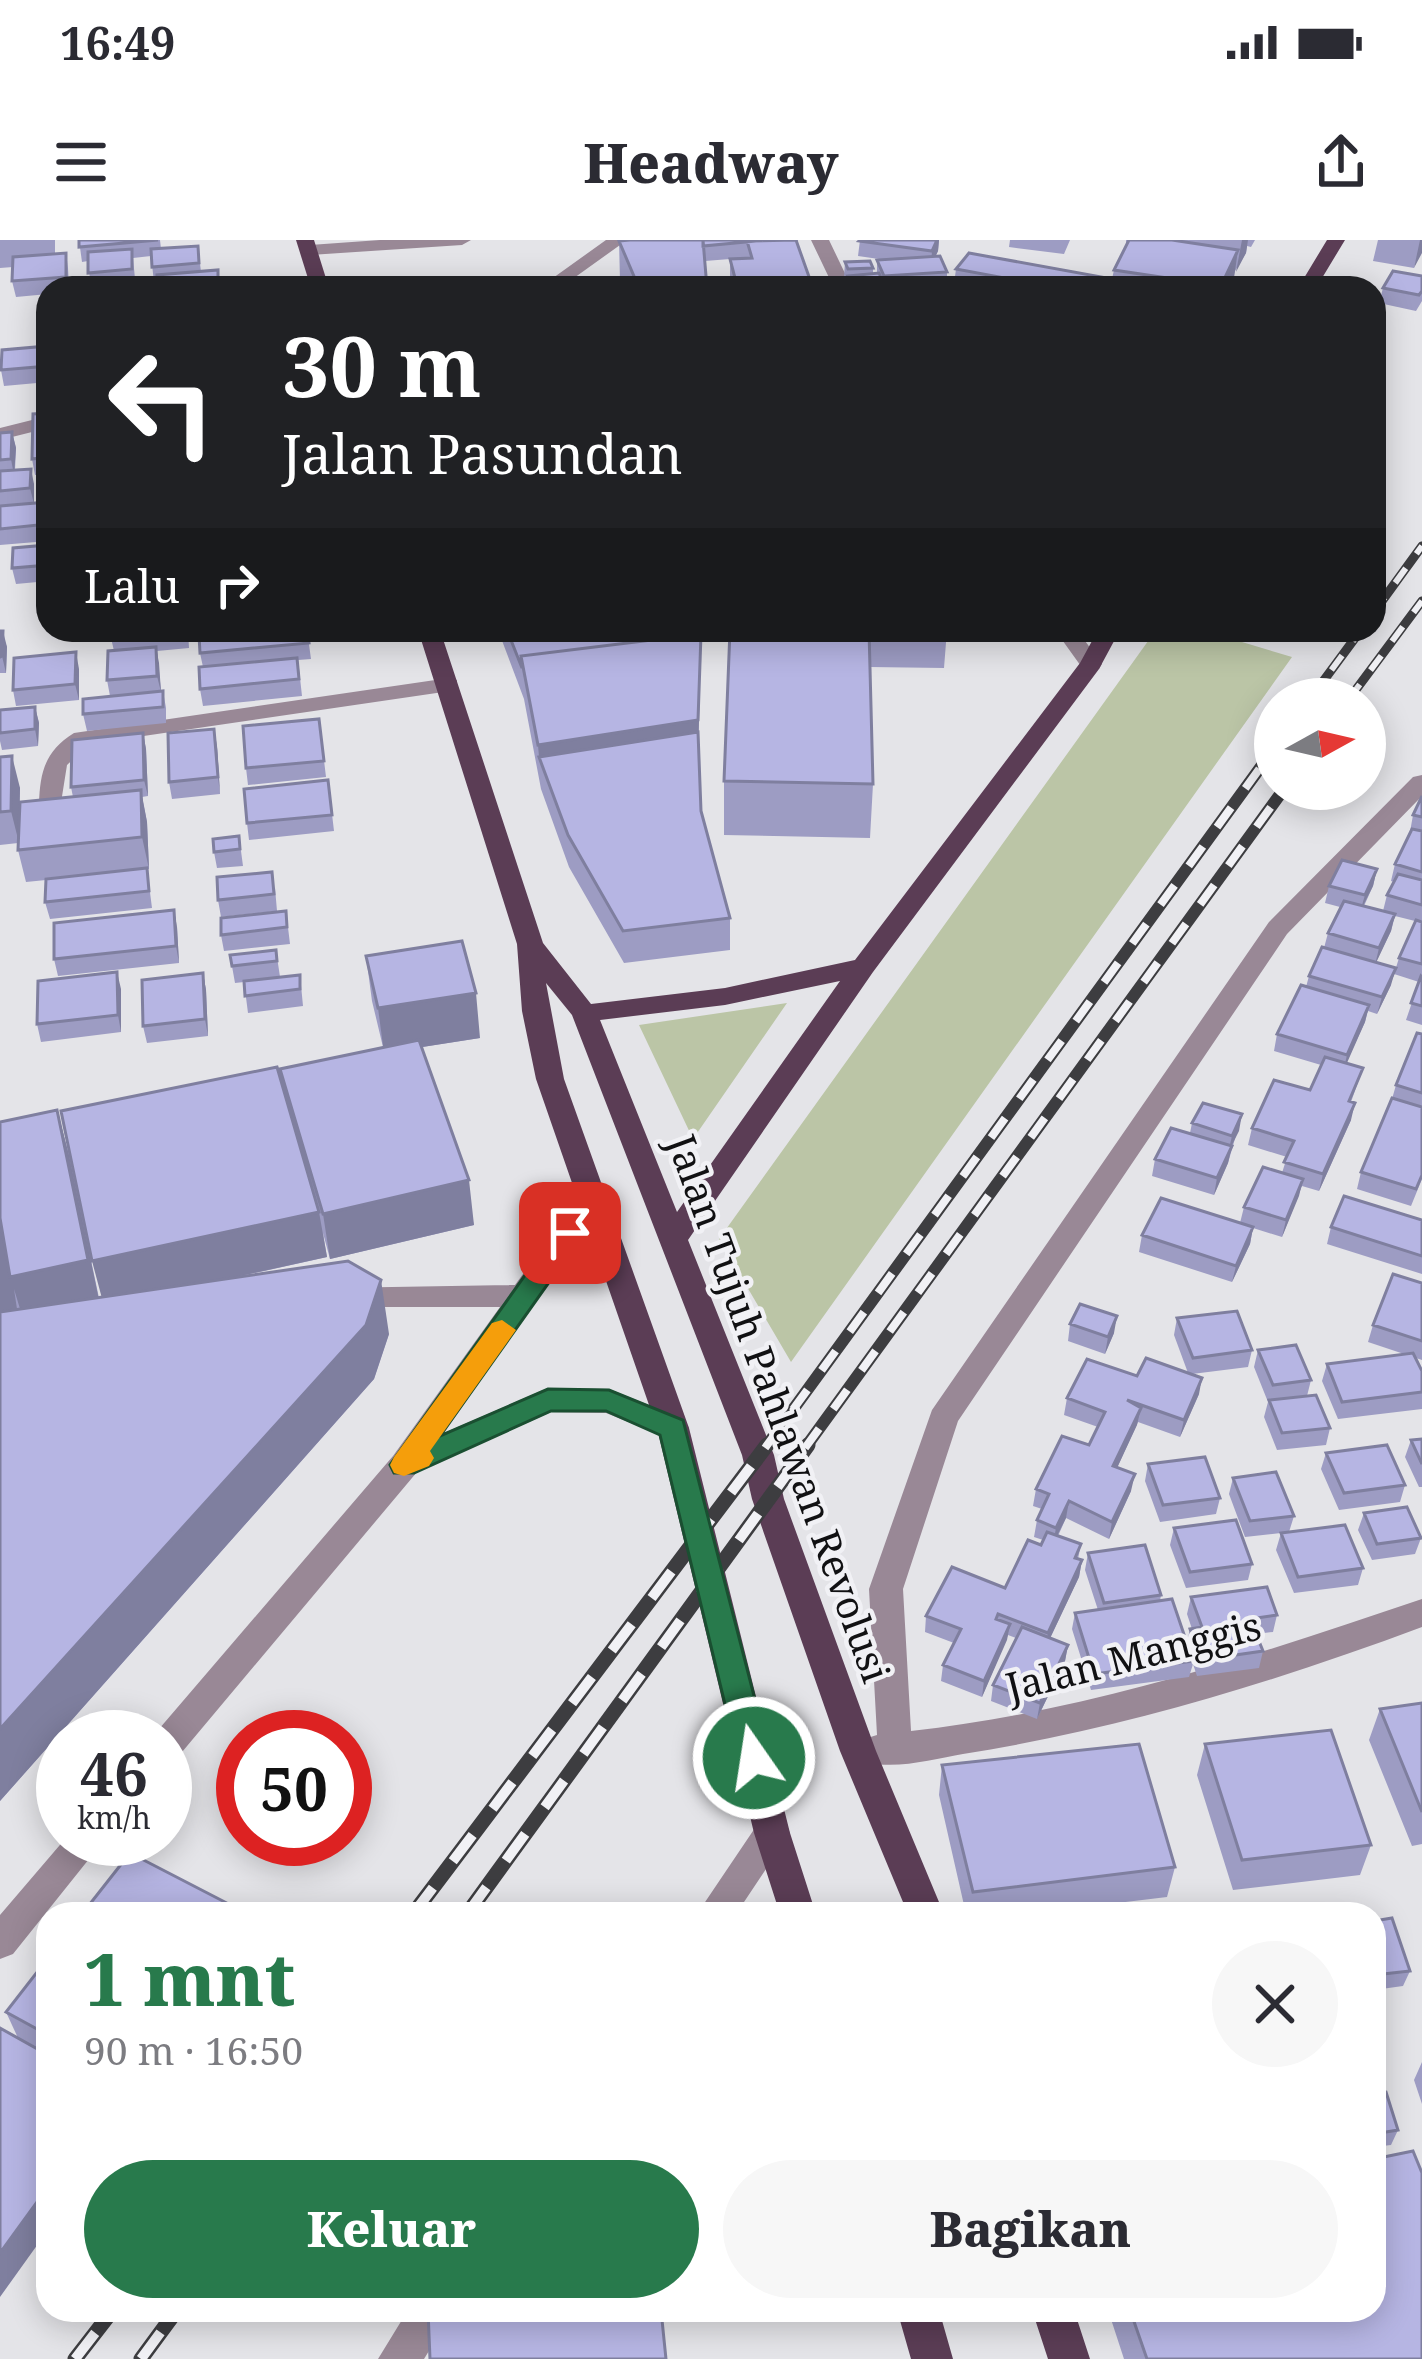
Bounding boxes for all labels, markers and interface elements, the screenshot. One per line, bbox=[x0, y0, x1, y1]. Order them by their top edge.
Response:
text: 16:49 bbox=[60, 12, 175, 73]
text: Headway bbox=[583, 125, 839, 199]
icon: menu bbox=[48, 129, 114, 195]
icon: share bbox=[1308, 129, 1374, 195]
text: 30 m bbox=[282, 307, 482, 422]
icon: left bbox=[84, 324, 240, 480]
text: Jalan Pasundan bbox=[282, 416, 683, 490]
icon: right bbox=[204, 552, 270, 618]
text: Lalu bbox=[84, 555, 180, 616]
north arrow bbox=[1254, 678, 1386, 810]
map controls bbox=[1254, 678, 1386, 810]
street label: Jalan Tujuh Pahlawan Revolusi bbox=[656, 1126, 904, 1689]
pin bbox=[519, 1182, 621, 1284]
icon: arrive bbox=[537, 1200, 603, 1266]
street label: Jalan Manggis bbox=[999, 1598, 1266, 1713]
position arrow bbox=[691, 1695, 817, 1821]
speed limit sign: 50 bbox=[216, 1710, 372, 1866]
text: 46 bbox=[80, 1732, 148, 1814]
text: km/h bbox=[77, 1797, 151, 1838]
text: 1 mnt bbox=[84, 1929, 295, 2027]
button: close bbox=[1212, 1941, 1338, 2067]
text: 90 m · 16:50 bbox=[84, 2023, 303, 2076]
button: Keluar bbox=[84, 2160, 699, 2298]
button: Bagikan bbox=[723, 2160, 1338, 2298]

